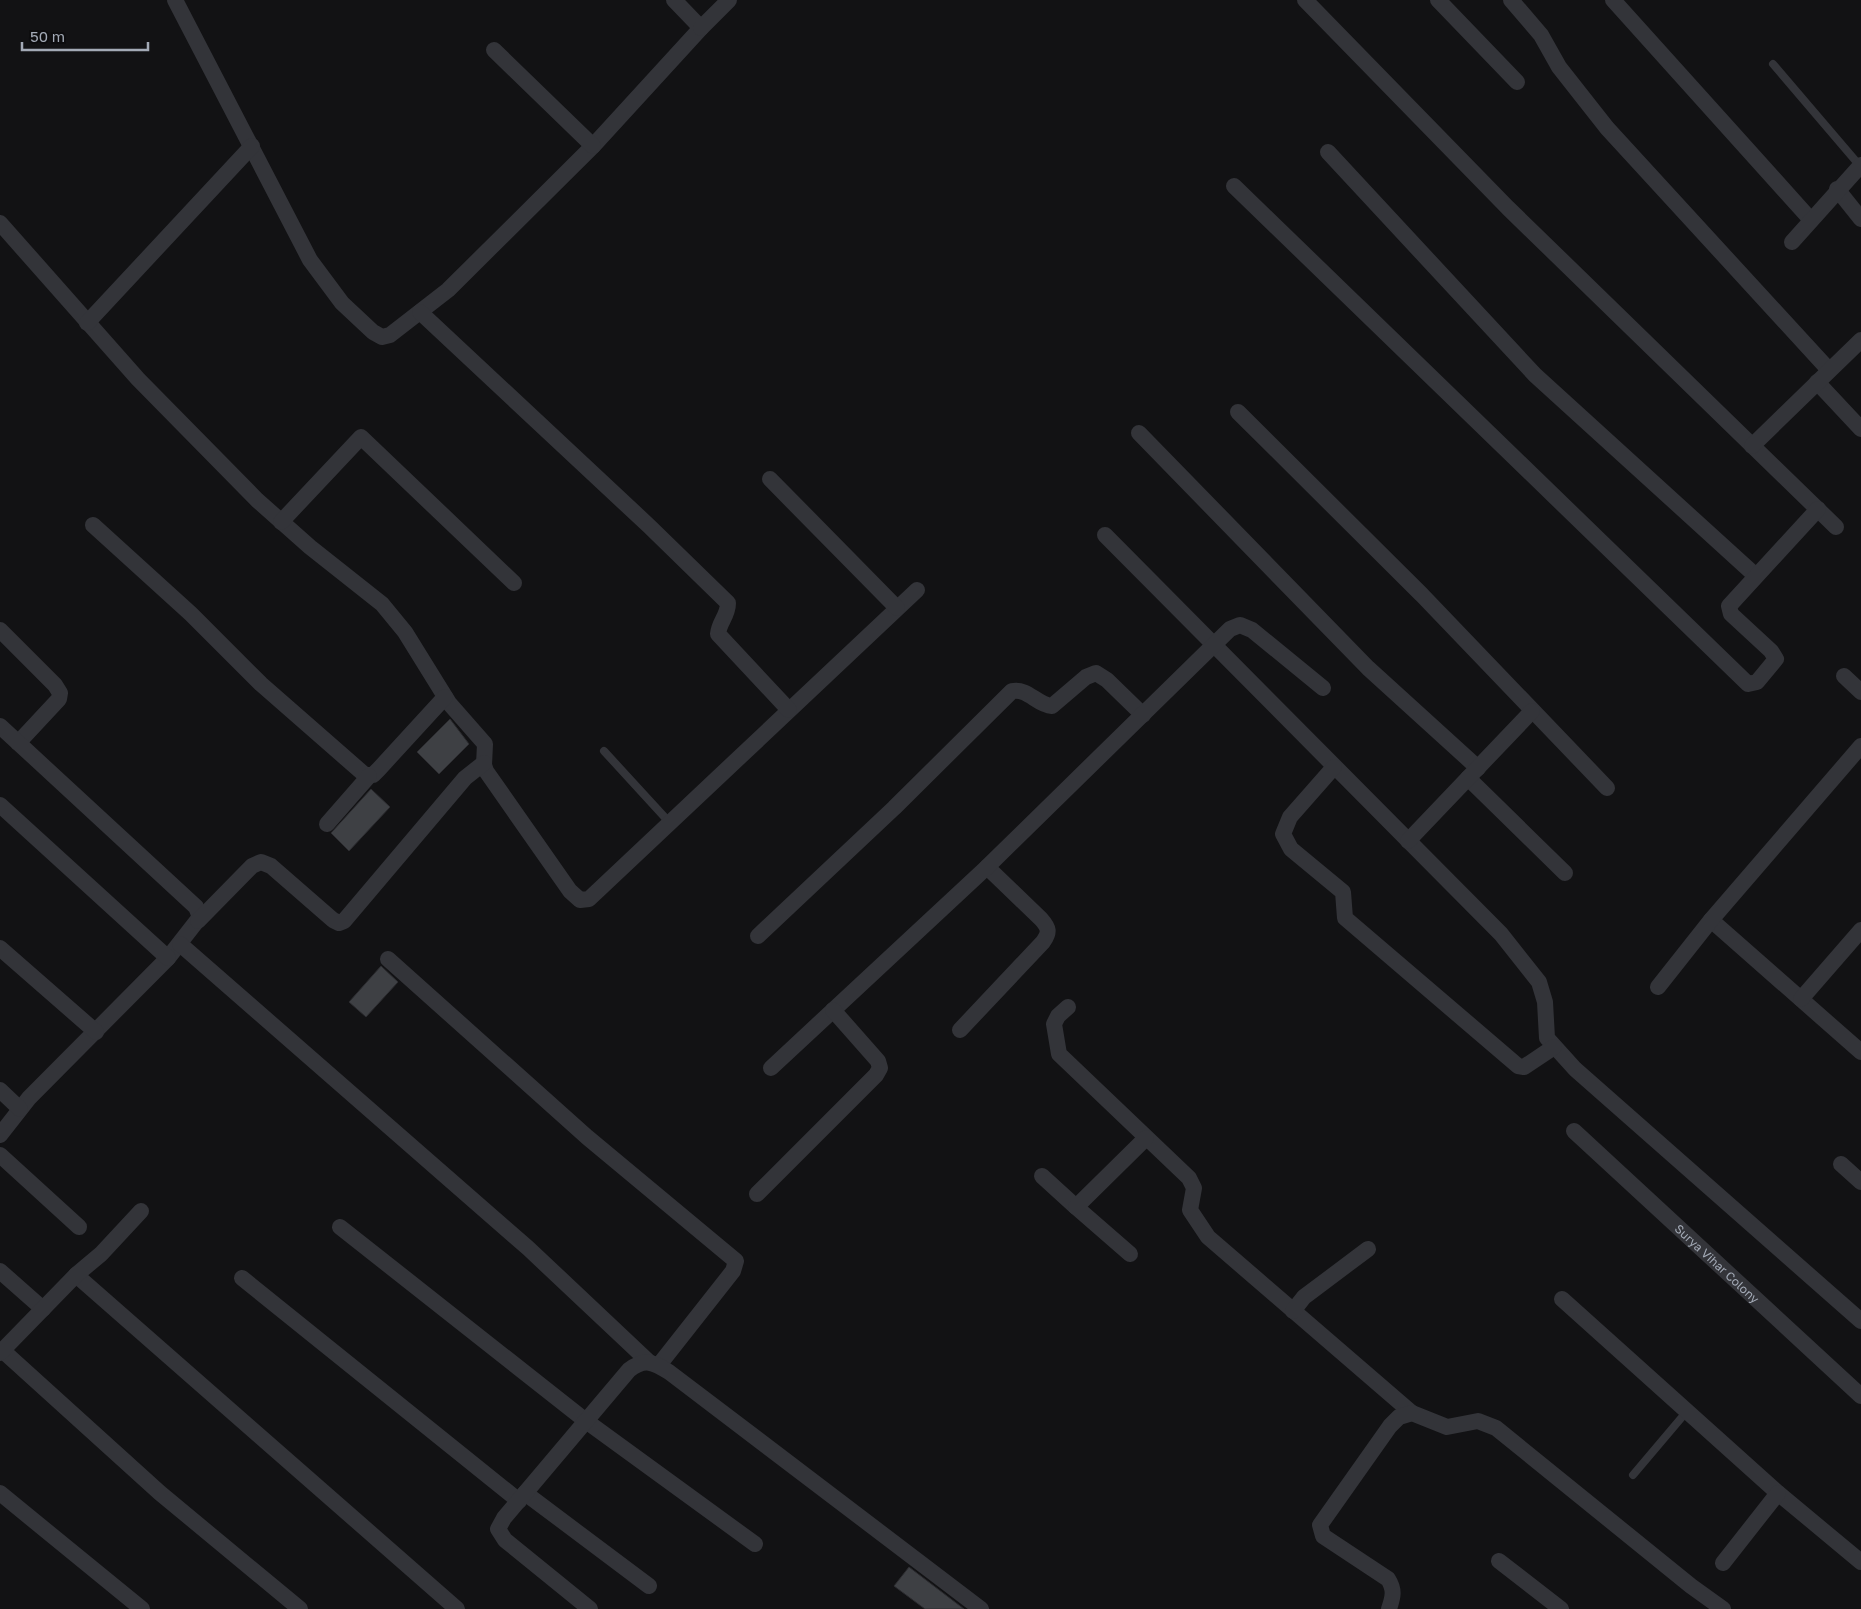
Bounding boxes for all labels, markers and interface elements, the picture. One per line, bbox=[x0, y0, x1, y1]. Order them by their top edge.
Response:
scale bar bbox=[22, 20, 149, 52]
text: 50 m bbox=[30, 27, 65, 45]
street label: Surya Vihar Colony bbox=[1672, 1221, 1763, 1306]

